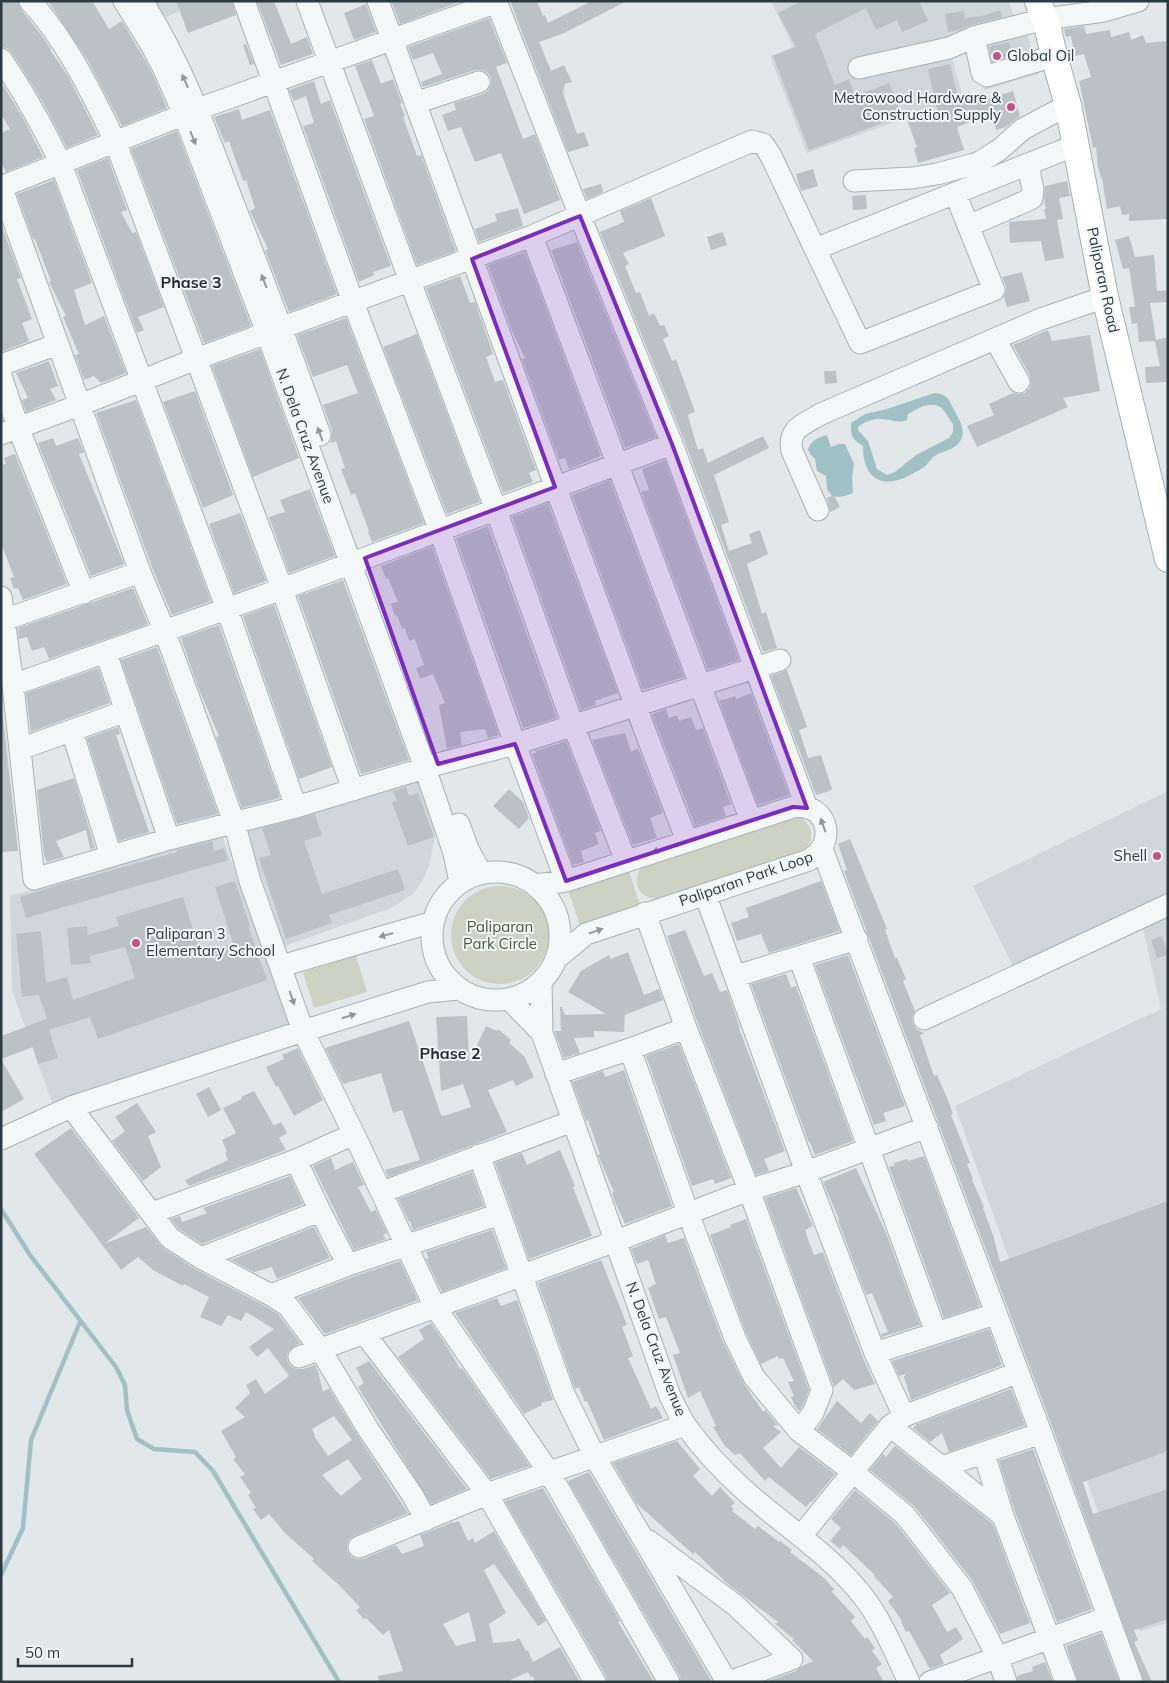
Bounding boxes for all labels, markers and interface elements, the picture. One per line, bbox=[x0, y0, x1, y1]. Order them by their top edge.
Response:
place label: Global Oil bbox=[1007, 46, 1074, 65]
marker: Global Oil bbox=[991, 50, 1003, 62]
one-way arrow bbox=[181, 74, 189, 88]
place label: Metrowood Hardware & Construction Supply bbox=[834, 88, 1002, 124]
marker: Metrowood Hardware & Construction Supply bbox=[1005, 101, 1017, 113]
one-way arrow bbox=[189, 131, 197, 146]
street label: Paliparan Road bbox=[1083, 225, 1124, 334]
district label: Phase 3 bbox=[161, 272, 222, 292]
one-way arrow bbox=[260, 273, 268, 288]
street label: N. Dela Cruz Avenue bbox=[272, 366, 339, 506]
one-way arrow bbox=[316, 426, 323, 441]
one-way arrow bbox=[819, 817, 827, 832]
place label: Shell bbox=[1114, 846, 1147, 865]
one-way arrow bbox=[652, 847, 667, 855]
street label: Paliparan Park Loop bbox=[676, 847, 815, 910]
marker: Shell bbox=[1151, 850, 1163, 862]
park label: Paliparan Park Circle bbox=[463, 917, 537, 953]
place label: Paliparan 3 Elementary School bbox=[146, 924, 275, 960]
one-way arrow bbox=[588, 927, 603, 934]
one-way arrow bbox=[378, 932, 393, 940]
marker: Paliparan 3 Elementary School bbox=[130, 937, 142, 949]
one-way arrow bbox=[288, 991, 296, 1006]
one-way arrow bbox=[342, 1012, 357, 1020]
district label: Phase 2 bbox=[420, 1043, 481, 1063]
street label: N. Dela Cruz Avenue bbox=[622, 1279, 691, 1419]
scale bar bbox=[18, 1636, 131, 1668]
text: 50 m bbox=[25, 1643, 60, 1662]

